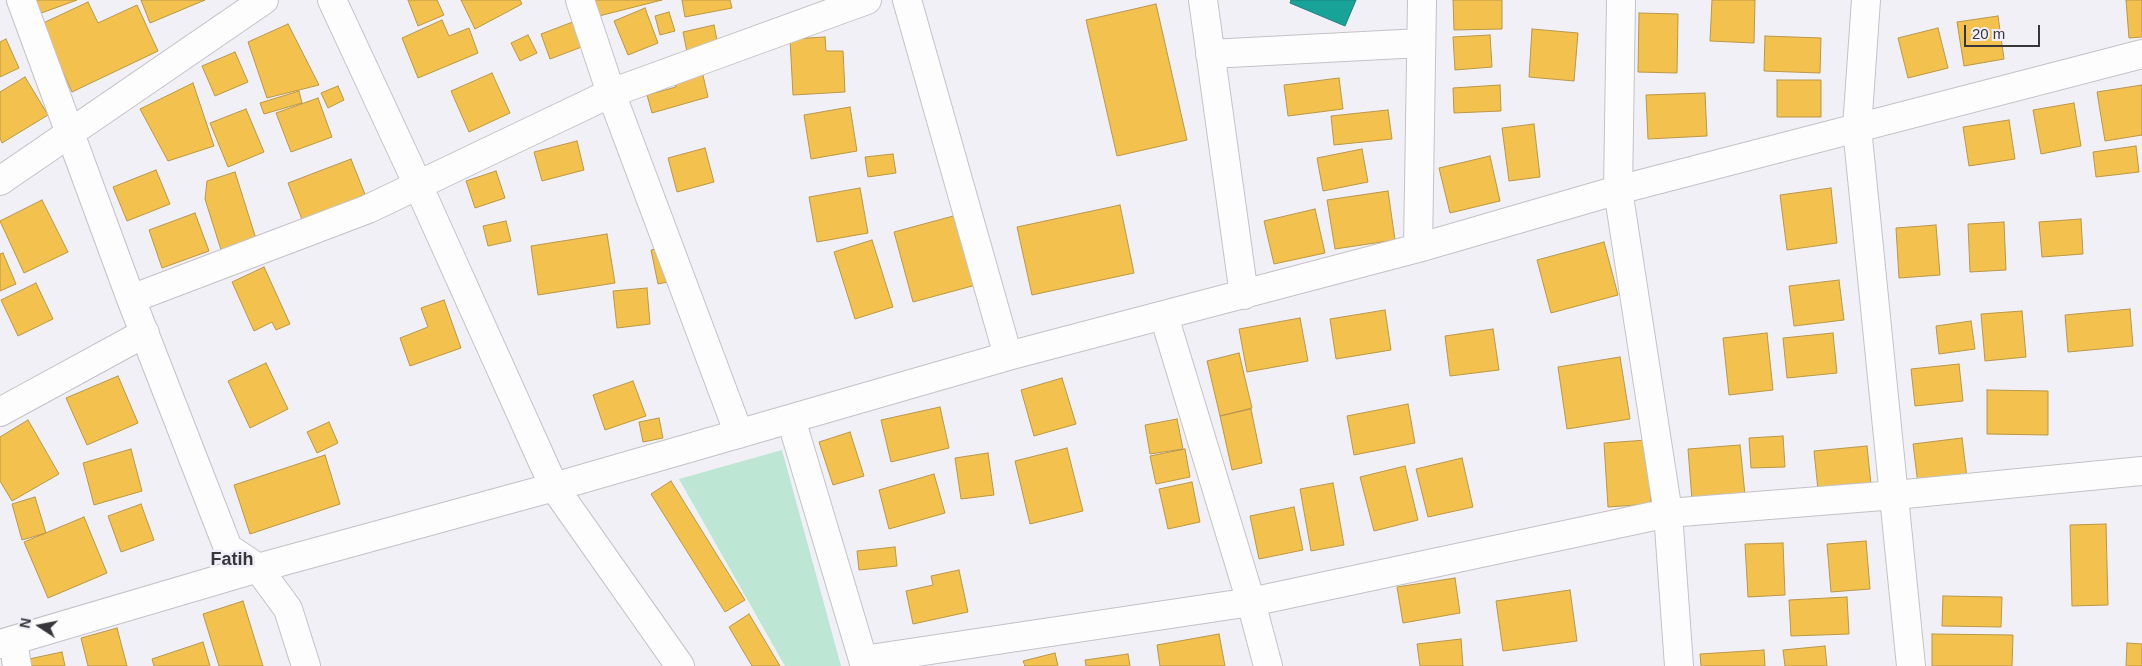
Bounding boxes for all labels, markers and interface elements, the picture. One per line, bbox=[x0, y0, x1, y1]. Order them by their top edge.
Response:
scale bar bbox=[1967, 15, 2043, 47]
text: 20 m bbox=[1972, 25, 2005, 42]
district label: Fatih bbox=[211, 549, 253, 571]
north arrow bbox=[15, 601, 65, 651]
text: N bbox=[16, 617, 34, 630]

